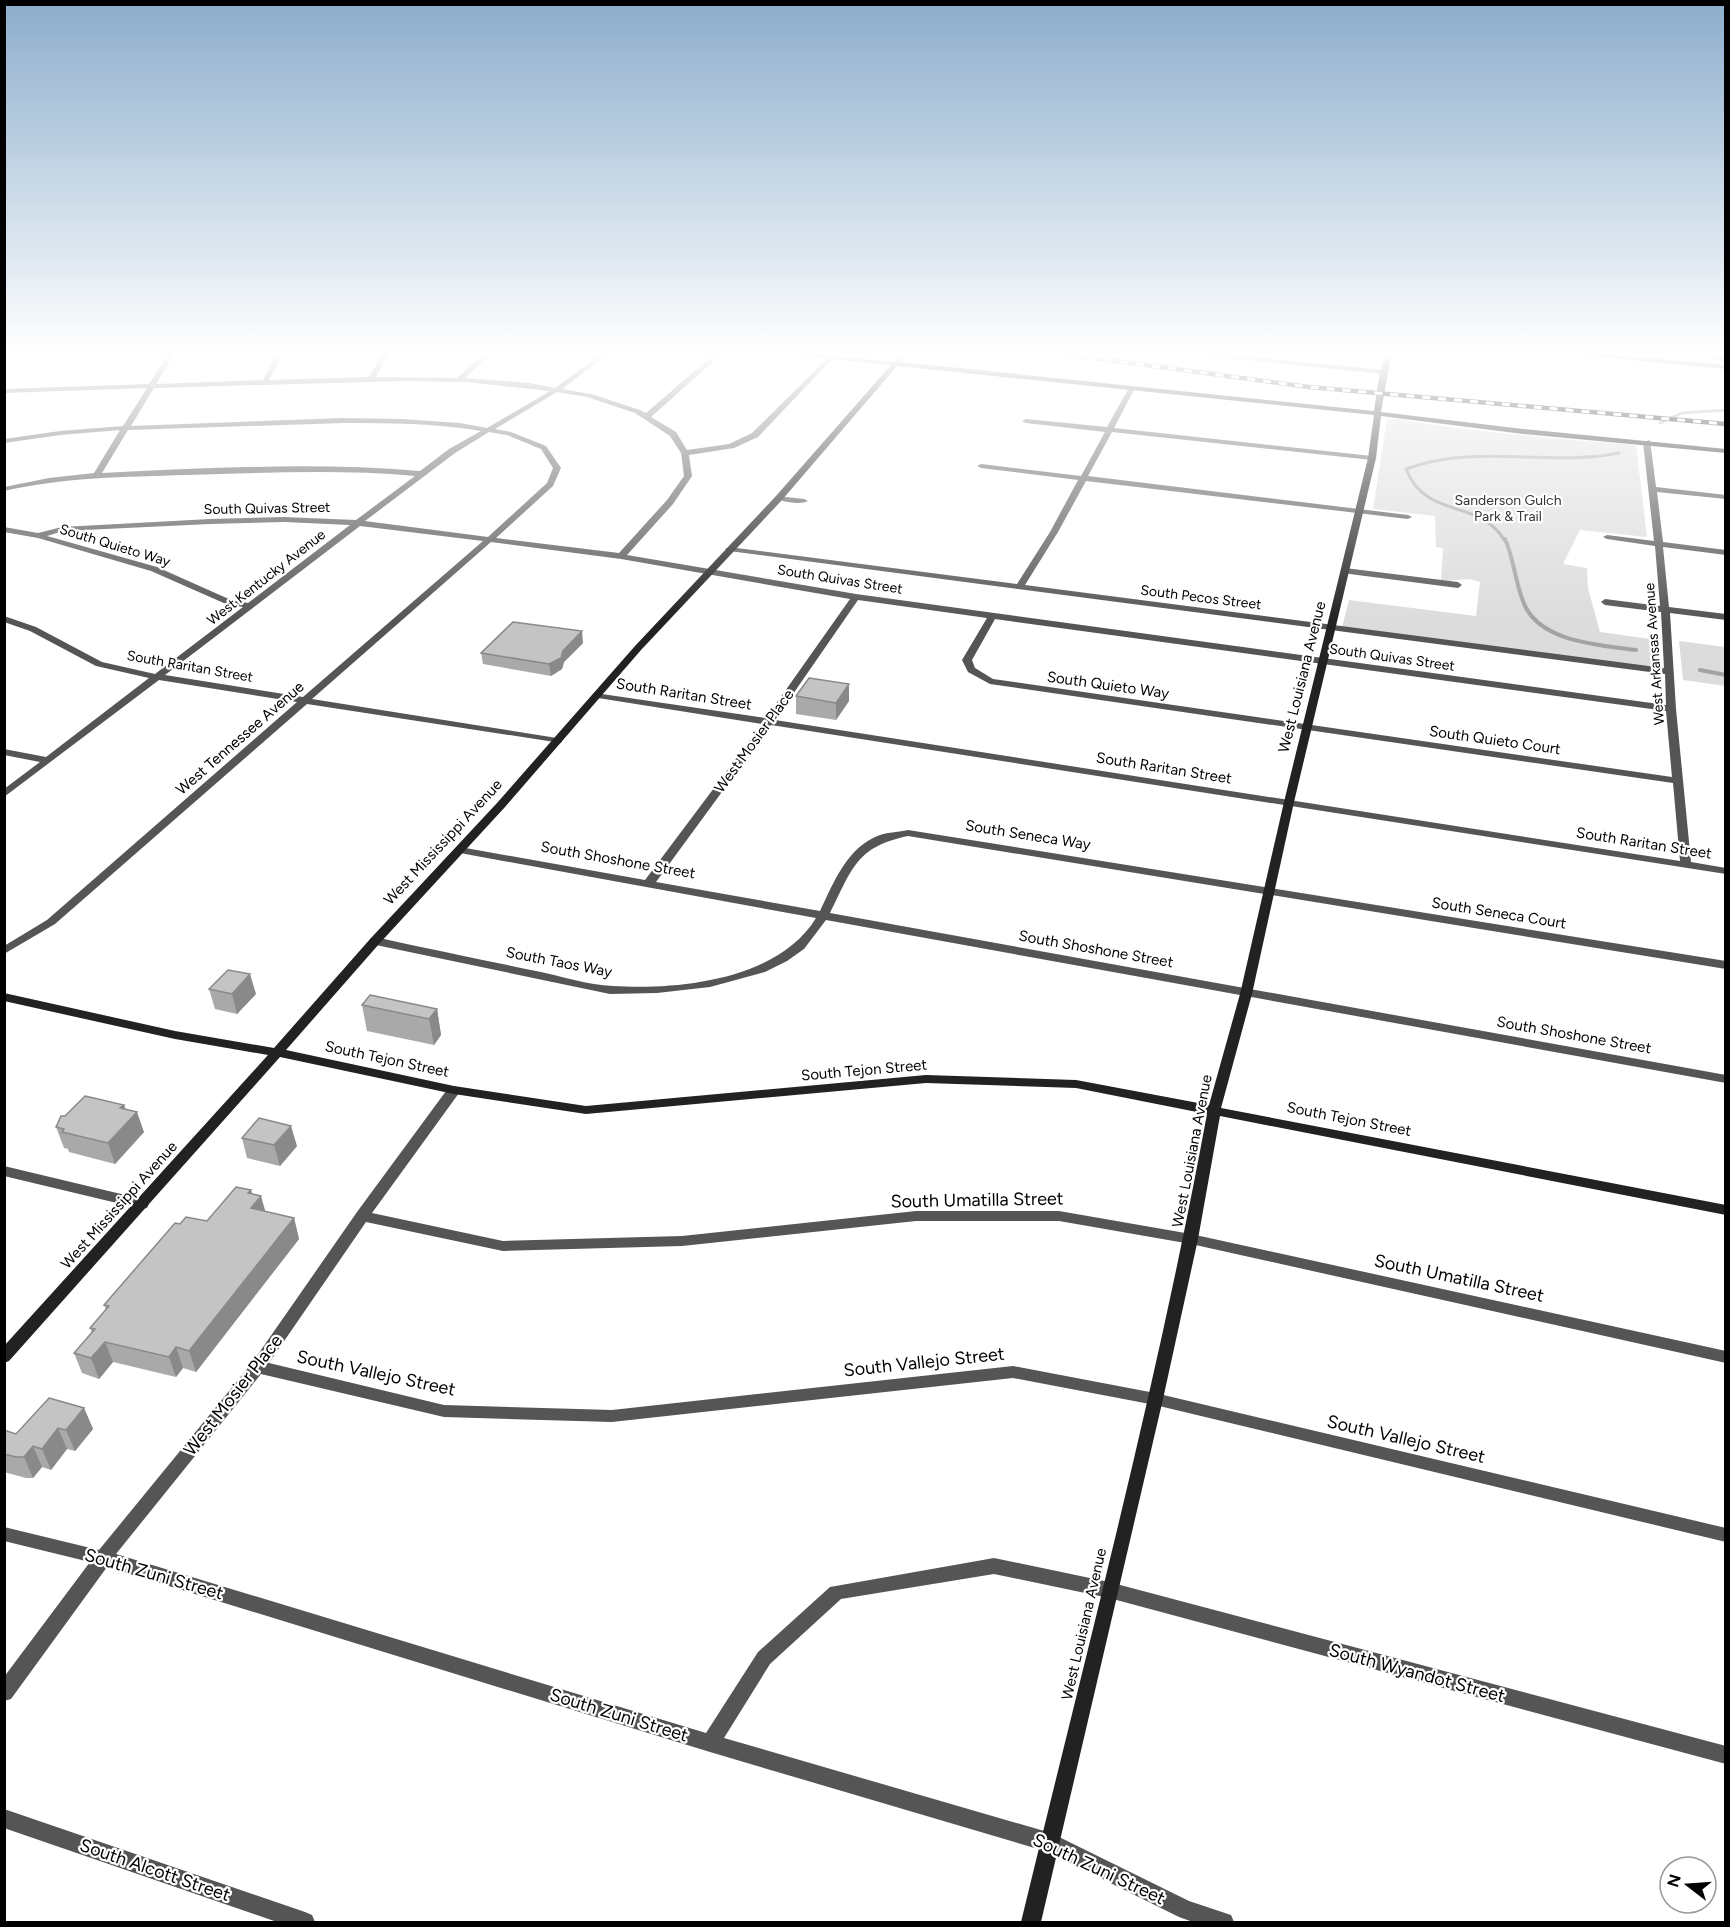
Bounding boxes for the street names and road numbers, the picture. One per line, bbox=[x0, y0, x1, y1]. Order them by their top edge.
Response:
street label: South Quivas Street bbox=[204, 499, 330, 518]
street label: South Quieto Way bbox=[57, 521, 173, 571]
street label: West Kentucky Avenue bbox=[204, 526, 329, 629]
street label: South Quivas Street bbox=[776, 561, 904, 598]
street label: South Pecos Street bbox=[1140, 582, 1262, 613]
street label: West Arkansas Avenue bbox=[1641, 582, 1668, 726]
street label: West Louisiana Avenue bbox=[1274, 599, 1330, 755]
street label: South Quivas Street bbox=[1328, 640, 1456, 675]
street label: South Raritan Street bbox=[125, 647, 254, 686]
street label: South Quieto Way bbox=[1046, 668, 1170, 702]
street label: South Raritan Street bbox=[615, 674, 753, 714]
street label: West Tennessee Avenue bbox=[172, 678, 308, 798]
street label: West Mosier Place bbox=[711, 686, 797, 796]
street label: South Quieto Court bbox=[1428, 722, 1562, 758]
street label: South Raritan Street bbox=[1095, 748, 1233, 788]
street label: West Mississippi Avenue bbox=[380, 775, 506, 909]
street label: South Seneca Way bbox=[964, 816, 1092, 854]
street label: South Raritan Street bbox=[1575, 823, 1713, 863]
street label: South Shoshone Street bbox=[539, 838, 697, 883]
street label: South Seneca Court bbox=[1430, 893, 1568, 933]
street label: South Shoshone Street bbox=[1017, 927, 1175, 972]
street label: South Taos Way bbox=[504, 943, 614, 981]
street label: South Shoshone Street bbox=[1495, 1013, 1653, 1058]
street label: South Tejon Street bbox=[323, 1037, 451, 1081]
street label: South Tejon Street bbox=[800, 1055, 928, 1084]
street label: West Louisiana Avenue bbox=[1168, 1073, 1216, 1229]
street label: South Tejon Street bbox=[1285, 1098, 1413, 1140]
street label: West Mississippi Avenue bbox=[57, 1138, 181, 1272]
street label: South Umatilla Street bbox=[890, 1187, 1064, 1213]
street label: South Umatilla Street bbox=[1372, 1249, 1546, 1307]
street label: West Mosier Place bbox=[179, 1330, 287, 1460]
street label: South Vallejo Street bbox=[842, 1343, 1006, 1381]
street label: South Vallejo Street bbox=[295, 1345, 458, 1401]
street label: South Vallejo Street bbox=[1325, 1410, 1487, 1468]
street label: South Zuni Street bbox=[82, 1544, 226, 1604]
street label: West Louisiana Avenue bbox=[1058, 1546, 1110, 1702]
street label: South Wyandot Street bbox=[1327, 1639, 1508, 1707]
street label: South Zuni Street bbox=[547, 1684, 691, 1747]
street label: South Zuni Street bbox=[1029, 1829, 1169, 1909]
street label: South Alcott Street bbox=[77, 1834, 233, 1906]

